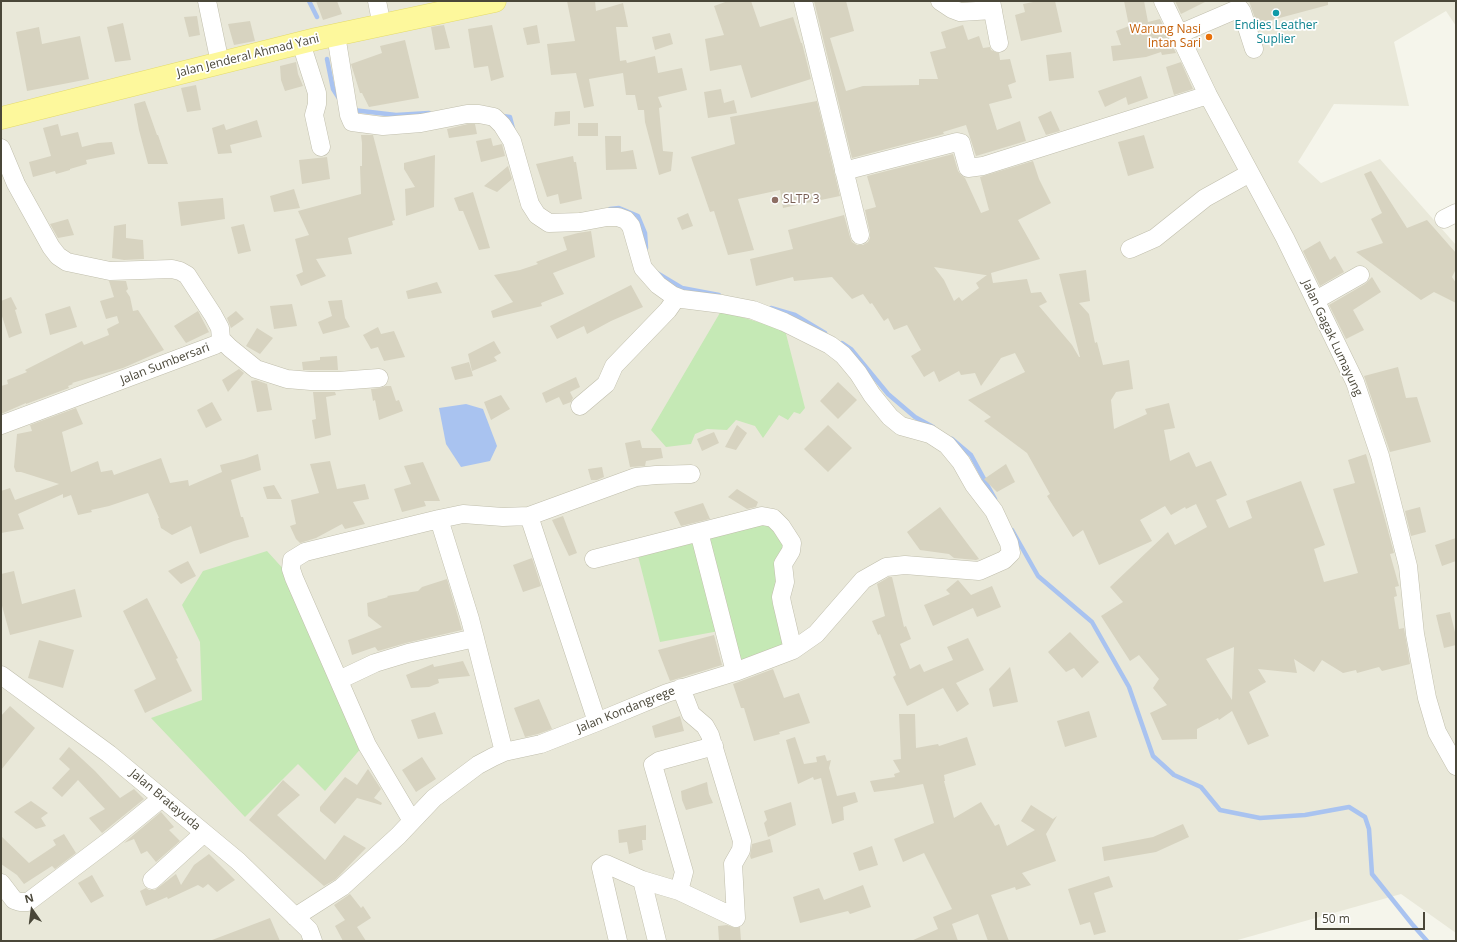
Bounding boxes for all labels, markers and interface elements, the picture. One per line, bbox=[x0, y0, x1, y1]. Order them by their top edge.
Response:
marker: Endies Leather Suplier bbox=[1271, 8, 1281, 18]
place label: Endies Leather Suplier bbox=[1235, 19, 1317, 47]
place label: Warung Nasi Intan Sari bbox=[1130, 23, 1201, 51]
street label: Jalan Jenderal Ahmad Yani bbox=[175, 31, 321, 81]
marker: Warung Nasi Intan Sari bbox=[1204, 32, 1214, 42]
place label: SLTP 3 bbox=[783, 193, 820, 207]
marker: SLTP 3 bbox=[770, 195, 780, 205]
street label: Jalan Gagak Lumayung bbox=[1299, 278, 1365, 398]
street label: Jalan Sumbersari bbox=[118, 340, 212, 388]
street label: Jalan Kondangrege bbox=[575, 684, 677, 736]
street label: Jalan Bratayuda bbox=[127, 766, 203, 834]
north arrow bbox=[12, 890, 52, 930]
text: N bbox=[23, 890, 35, 906]
scale bar bbox=[1317, 904, 1427, 930]
text: 50 m bbox=[1322, 910, 1350, 927]

